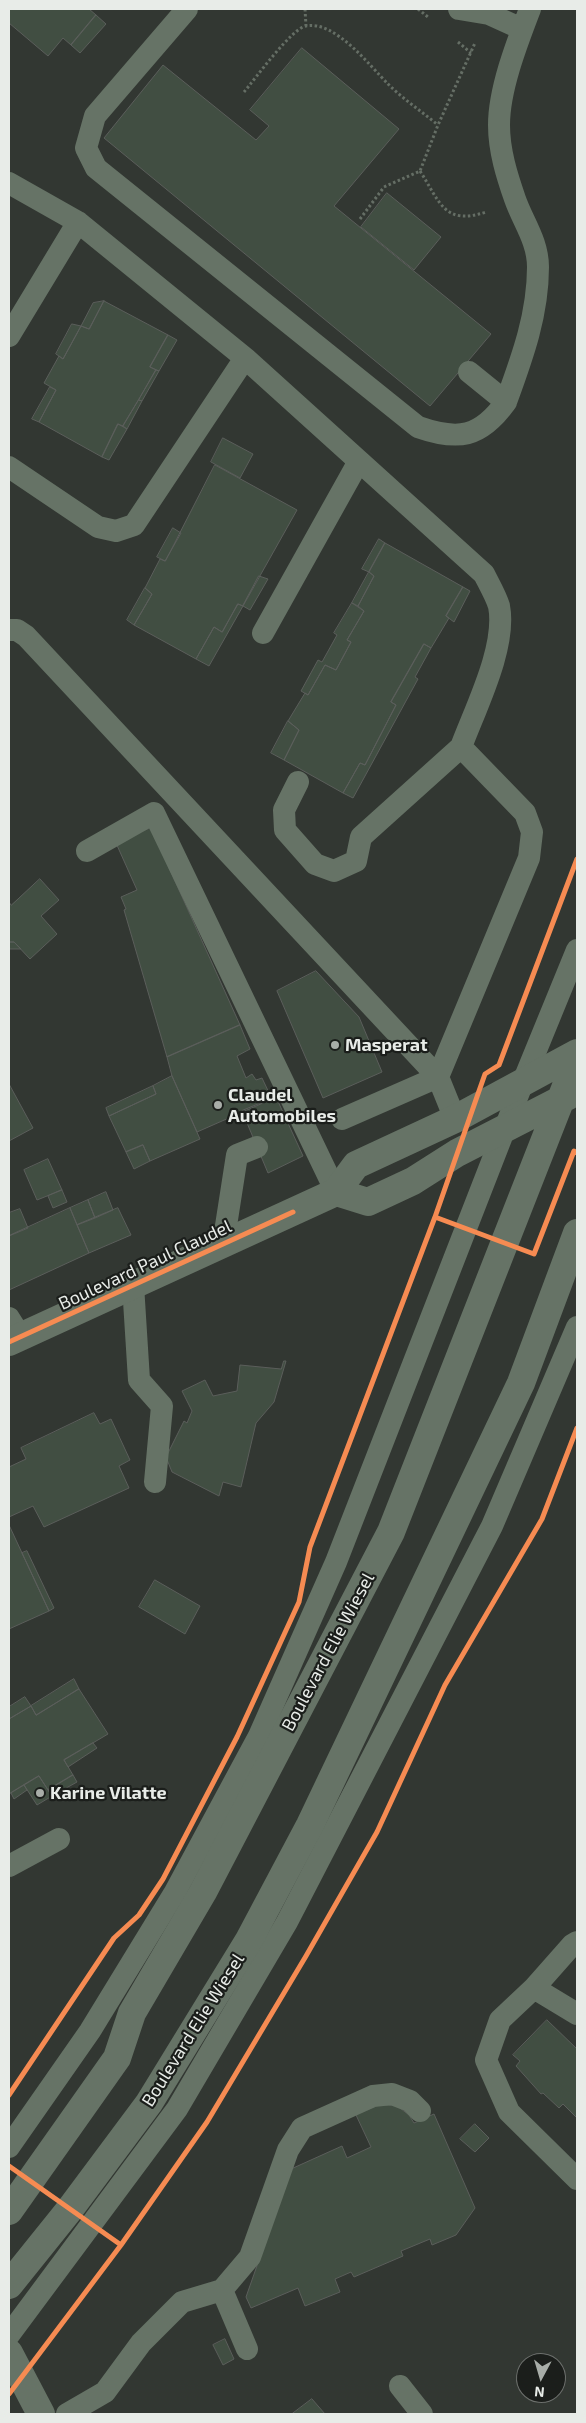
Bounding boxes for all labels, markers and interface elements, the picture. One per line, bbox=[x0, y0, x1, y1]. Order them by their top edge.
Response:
place label: Masperat bbox=[345, 1034, 428, 1056]
marker: Masperat bbox=[329, 1039, 341, 1051]
place label: Claudel Automobiles bbox=[228, 1084, 336, 1126]
marker: Claudel Automobiles bbox=[212, 1099, 224, 1111]
street label: Boulevard Paul Claudel bbox=[55, 1215, 235, 1315]
street label: Boulevard Elie Wiesel bbox=[277, 1569, 379, 1735]
place label: Karine Vilatte bbox=[50, 1782, 167, 1804]
marker: Karine Vilatte bbox=[34, 1787, 46, 1799]
street label: Boulevard Elie Wiesel bbox=[137, 1950, 249, 2110]
north arrow bbox=[516, 2353, 566, 2403]
text: N bbox=[534, 2383, 545, 2401]

